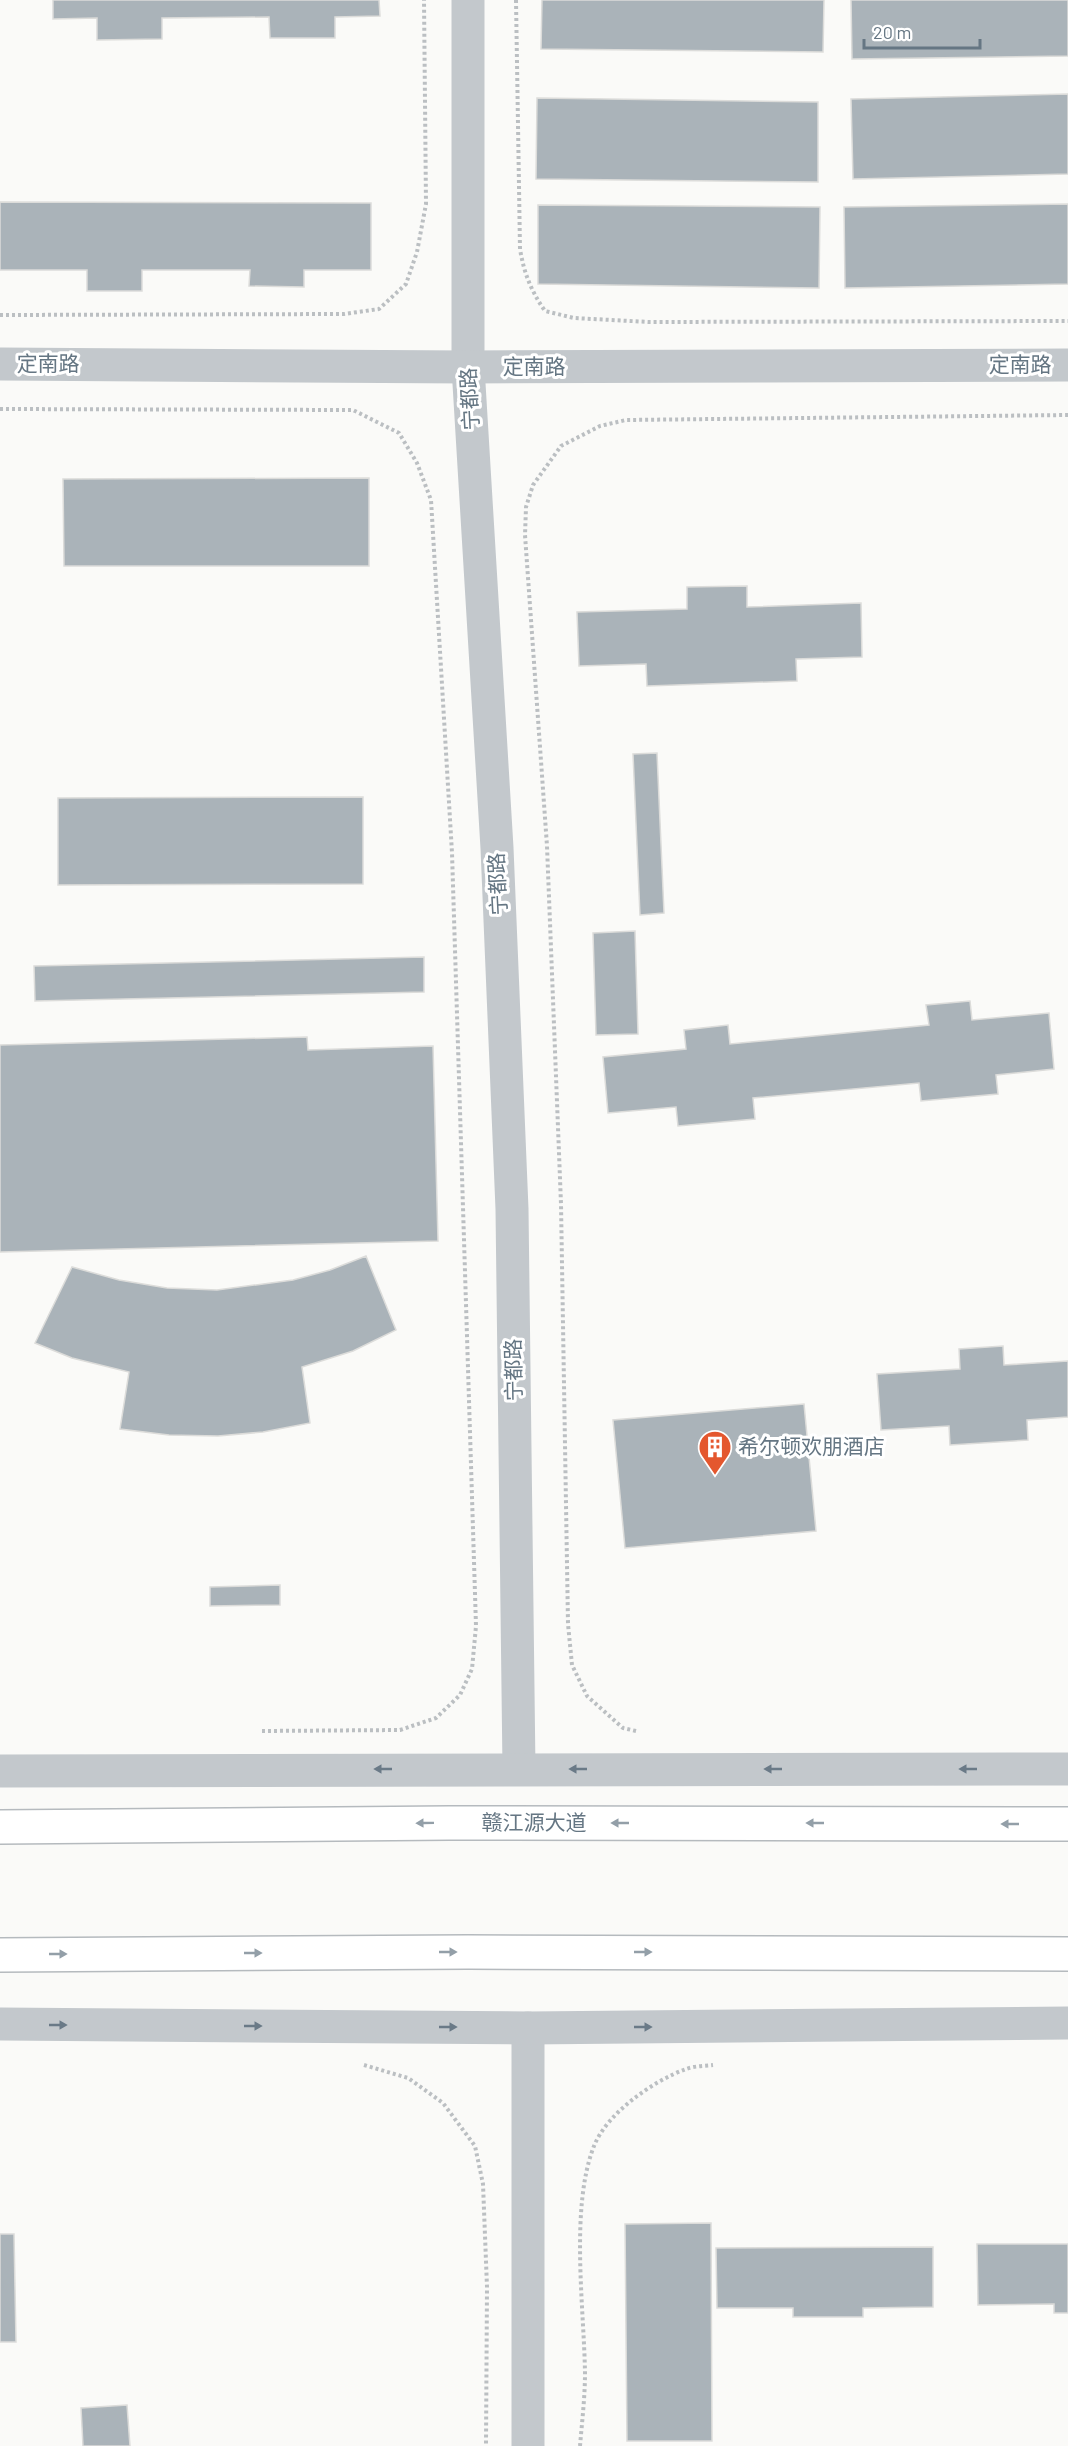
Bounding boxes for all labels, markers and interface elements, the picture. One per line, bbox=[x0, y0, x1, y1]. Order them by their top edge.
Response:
scale bar bbox=[864, 12, 980, 50]
text: 20 m bbox=[873, 21, 911, 43]
street label: 定南路 bbox=[17, 350, 80, 375]
street label: 定南路 bbox=[989, 351, 1052, 376]
street label: 定南路 bbox=[503, 353, 566, 378]
street label: 宁都路 bbox=[454, 367, 483, 431]
street label: 宁都路 bbox=[482, 852, 511, 916]
street label: 宁都路 bbox=[499, 1338, 526, 1402]
building icon: 希尔顿欢朋酒店 bbox=[697, 1429, 733, 1476]
place label: 希尔顿欢朋酒店 bbox=[738, 1433, 885, 1458]
one-way arrow bbox=[373, 1764, 392, 1774]
one-way arrow bbox=[568, 1764, 587, 1774]
one-way arrow bbox=[763, 1764, 782, 1774]
one-way arrow bbox=[958, 1764, 977, 1774]
street label: 赣江源大道 bbox=[482, 1809, 587, 1834]
one-way arrow bbox=[415, 1818, 434, 1828]
one-way arrow bbox=[610, 1818, 629, 1828]
one-way arrow bbox=[805, 1818, 824, 1828]
one-way arrow bbox=[1000, 1819, 1019, 1828]
one-way arrow bbox=[439, 1947, 458, 1957]
one-way arrow bbox=[634, 1947, 653, 1957]
one-way arrow bbox=[244, 1948, 263, 1958]
one-way arrow bbox=[49, 1949, 68, 1959]
one-way arrow bbox=[49, 2020, 68, 2030]
one-way arrow bbox=[244, 2021, 263, 2031]
one-way arrow bbox=[439, 2022, 458, 2032]
one-way arrow bbox=[634, 2022, 653, 2032]

